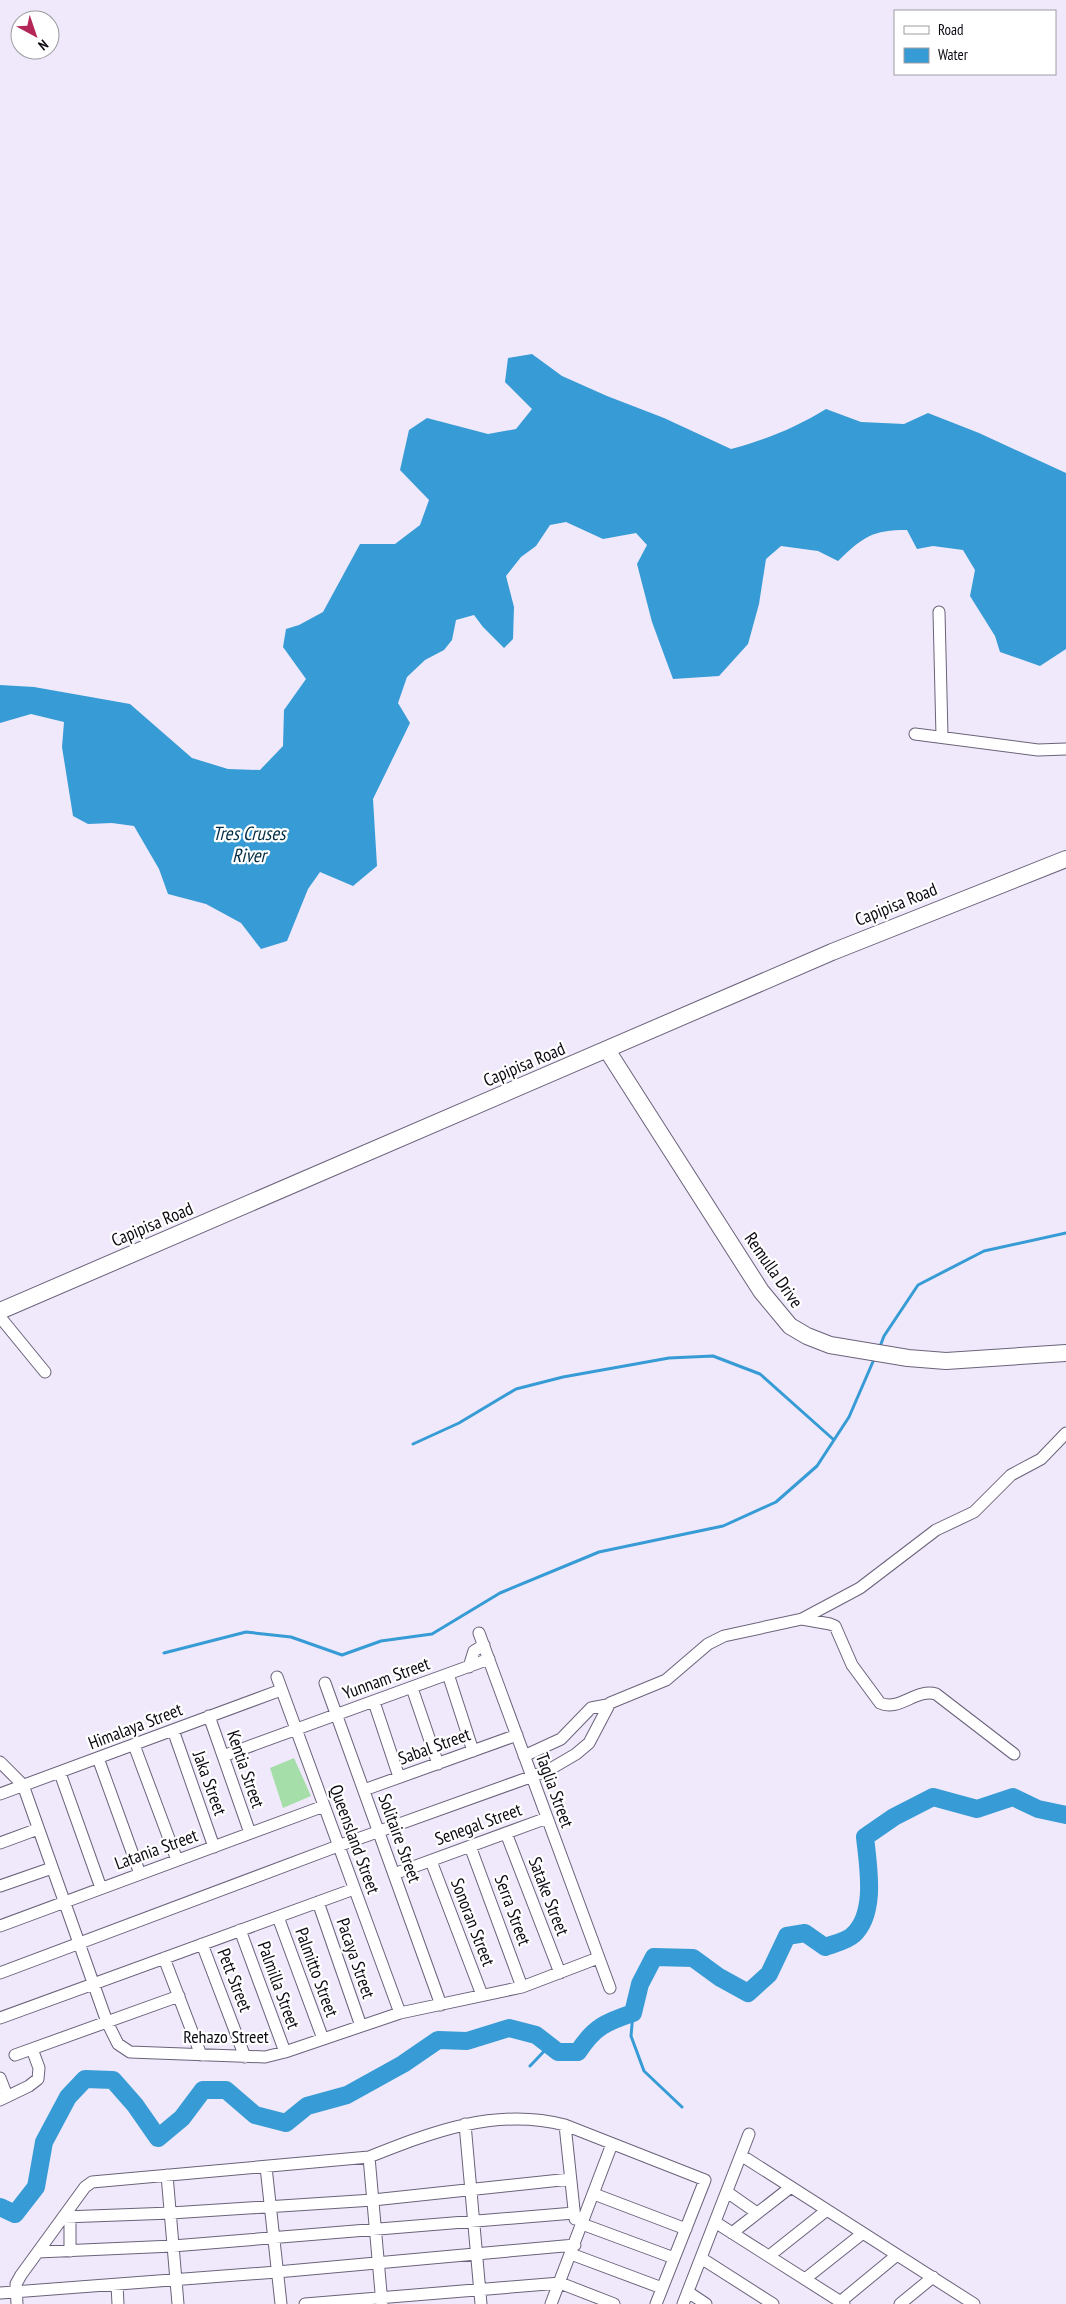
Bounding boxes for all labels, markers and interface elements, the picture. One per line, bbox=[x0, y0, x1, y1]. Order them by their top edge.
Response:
north arrow bbox=[10, 10, 60, 60]
legend bbox=[894, 10, 1056, 75]
text: Road bbox=[938, 20, 964, 39]
text: N bbox=[35, 36, 52, 54]
text: Water bbox=[938, 45, 969, 64]
water label: Tres Cruses River bbox=[213, 821, 287, 867]
street label: Capipisa Road bbox=[852, 877, 940, 931]
street label: Capipisa Road bbox=[480, 1037, 568, 1091]
street label: Capipisa Road bbox=[108, 1197, 196, 1251]
street label: Remulla Drive bbox=[740, 1228, 808, 1312]
street label: Yunnam Street bbox=[339, 1652, 433, 1704]
street label: Himalaya Street bbox=[85, 1698, 185, 1754]
street label: Sabal Street bbox=[395, 1722, 473, 1770]
street label: Kentia Street bbox=[222, 1727, 270, 1811]
street label: Jaka Street bbox=[187, 1747, 232, 1818]
street label: Taglia Street bbox=[531, 1749, 579, 1831]
street label: Queensland Street bbox=[325, 1781, 385, 1897]
street label: Solitaire Street bbox=[373, 1790, 427, 1886]
street label: Senegal Street bbox=[432, 1798, 525, 1850]
street label: Latania Street bbox=[111, 1823, 201, 1875]
street label: Satake Street bbox=[524, 1853, 575, 1939]
street label: Serra Street bbox=[490, 1872, 536, 1948]
street label: Sonoran Street bbox=[446, 1875, 500, 1969]
street label: Pacaya Street bbox=[332, 1915, 380, 2001]
street label: Palmitto Street bbox=[290, 1924, 344, 2020]
street label: Palmilla Street bbox=[253, 1938, 305, 2032]
street label: Pett Street bbox=[212, 1945, 258, 2015]
street label: Rehazo Street bbox=[183, 2025, 269, 2048]

